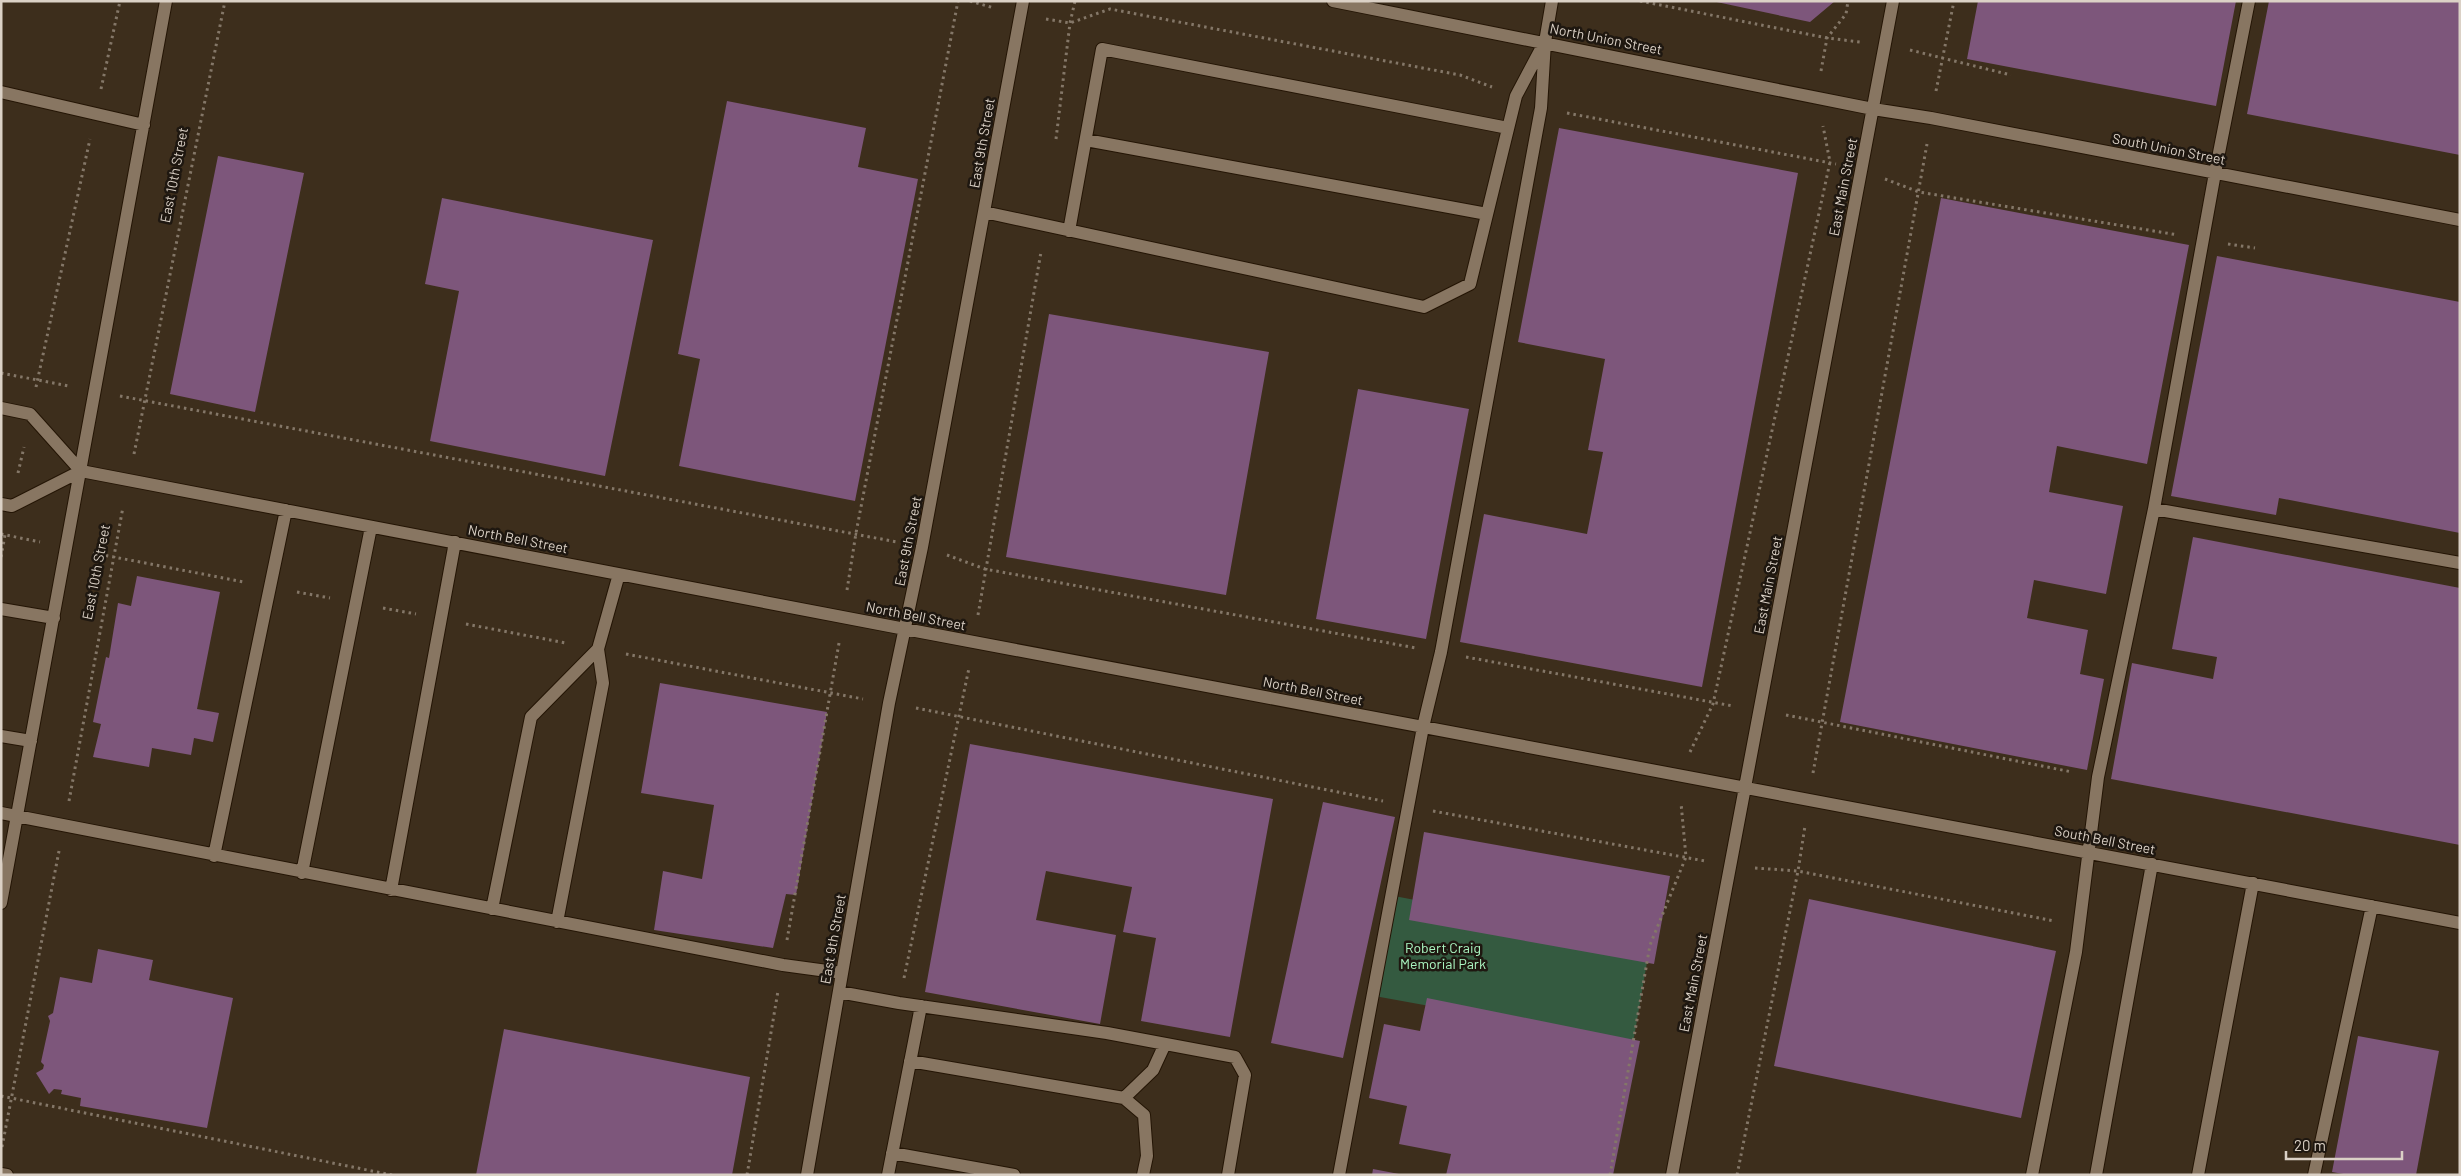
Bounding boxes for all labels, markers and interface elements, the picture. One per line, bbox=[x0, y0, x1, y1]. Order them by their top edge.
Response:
street label: North Union Street bbox=[1548, 19, 1664, 58]
street label: East 9th Street bbox=[965, 97, 998, 189]
street label: East 10th Street bbox=[156, 126, 191, 224]
street label: South Union Street bbox=[2111, 129, 2227, 168]
street label: East Main Street bbox=[1825, 136, 1860, 237]
street label: East 9th Street bbox=[890, 495, 925, 587]
street label: North Bell Street bbox=[467, 520, 570, 557]
street label: East 10th Street bbox=[78, 523, 113, 621]
street label: East Main Street bbox=[1750, 534, 1785, 635]
street label: North Bell Street bbox=[865, 597, 968, 634]
street label: North Bell Street bbox=[1262, 672, 1365, 709]
street label: South Bell Street bbox=[2053, 821, 2157, 858]
street label: East 9th Street bbox=[816, 893, 849, 985]
street label: East Main Street bbox=[1675, 932, 1710, 1033]
park label: Robert Craig Memorial Park bbox=[1400, 939, 1486, 972]
scale bar bbox=[2286, 1128, 2402, 1160]
text: 20 m bbox=[2294, 1136, 2326, 1154]

